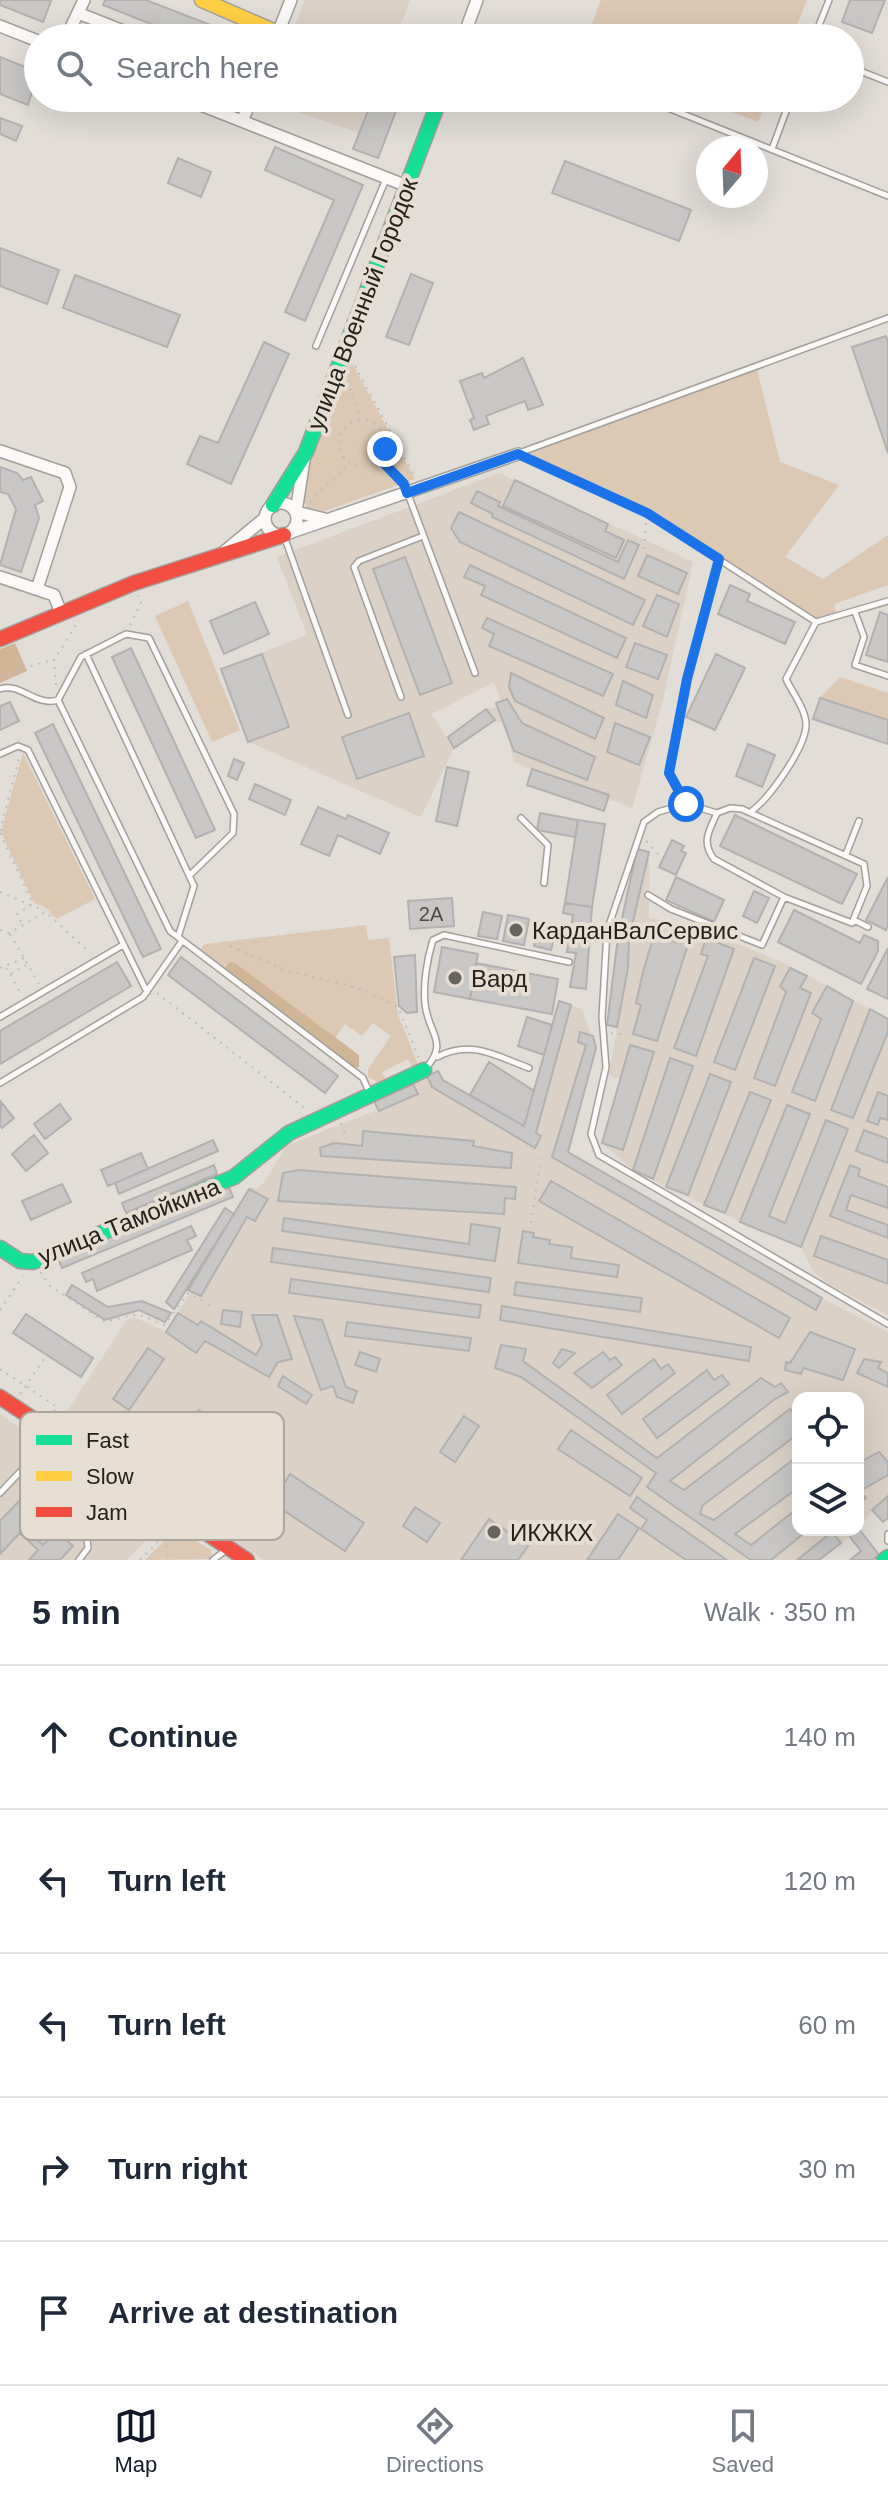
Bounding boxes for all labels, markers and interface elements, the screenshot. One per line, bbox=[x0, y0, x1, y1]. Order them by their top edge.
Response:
search box bbox=[24, 24, 864, 112]
icon: search bbox=[52, 46, 96, 90]
text: Search here bbox=[116, 51, 279, 84]
north arrow bbox=[696, 136, 768, 208]
street label: улица Военный Городок bbox=[301, 174, 423, 434]
route end bbox=[367, 431, 403, 467]
route start bbox=[668, 786, 704, 822]
house number: 2А bbox=[419, 903, 444, 925]
place label: КарданВалСервис bbox=[532, 917, 738, 944]
marker: КарданВалСервис bbox=[507, 921, 525, 939]
place label: Вард bbox=[471, 965, 527, 992]
marker: Вард bbox=[446, 969, 464, 987]
street label: улица Тамойкина bbox=[34, 1172, 224, 1270]
map controls bbox=[792, 1392, 864, 1536]
button: locate bbox=[792, 1392, 864, 1464]
legend bbox=[20, 1412, 284, 1540]
text: Fast bbox=[86, 1428, 129, 1453]
text: Slow bbox=[86, 1464, 134, 1489]
button: layers bbox=[792, 1464, 864, 1536]
text: Jam bbox=[86, 1500, 128, 1525]
place label: ИКЖКХ bbox=[510, 1519, 593, 1546]
marker: ИКЖКХ bbox=[485, 1523, 503, 1541]
text: 5 min bbox=[32, 1593, 121, 1631]
text: Walk · 350 m bbox=[704, 1597, 856, 1627]
icon: ahead bbox=[32, 1715, 76, 1759]
text: Continue bbox=[108, 1720, 238, 1753]
text: 140 m bbox=[784, 1722, 856, 1752]
icon: left bbox=[32, 1859, 76, 1903]
text: Turn left bbox=[108, 1864, 226, 1897]
text: 120 m bbox=[784, 1866, 856, 1896]
icon: left bbox=[32, 2003, 76, 2047]
text: Turn left bbox=[108, 2008, 226, 2041]
text: 60 m bbox=[798, 2010, 856, 2040]
icon: right bbox=[32, 2147, 76, 2191]
text: Turn right bbox=[108, 2152, 247, 2185]
text: 30 m bbox=[798, 2154, 856, 2184]
icon: arrive bbox=[32, 2291, 76, 2335]
text: Arrive at destination bbox=[108, 2296, 398, 2329]
tab: Map bbox=[114, 2404, 158, 2478]
tab: Directions bbox=[386, 2404, 484, 2478]
tab: Saved bbox=[712, 2404, 774, 2478]

